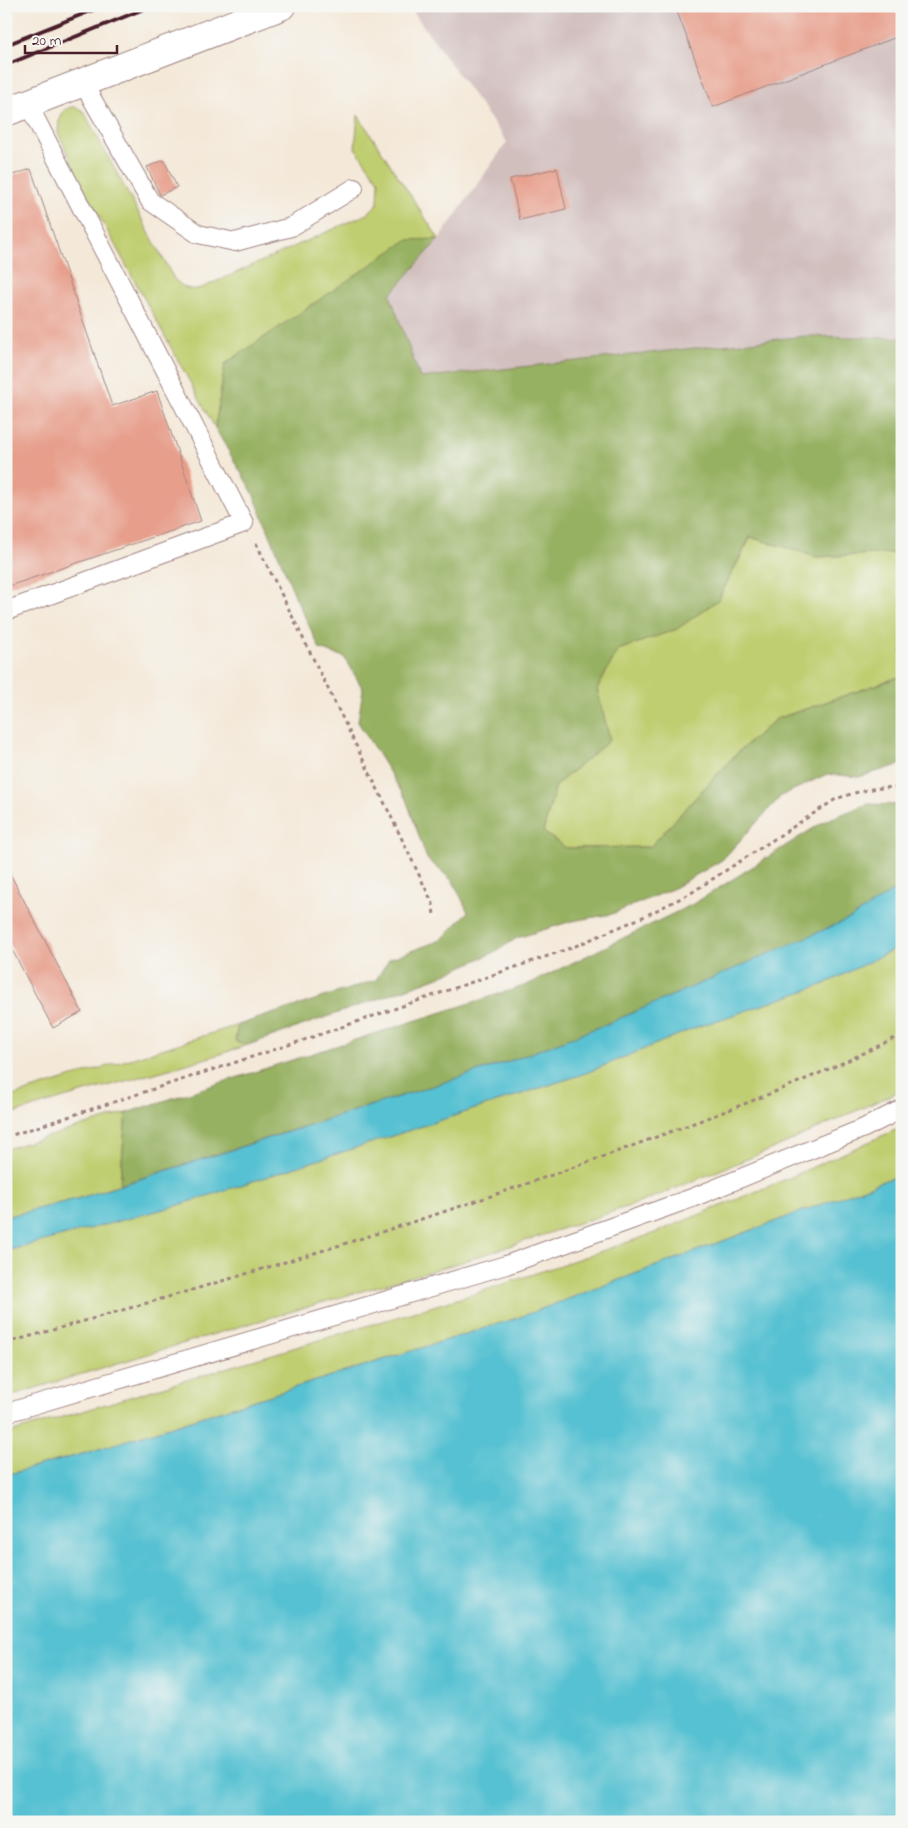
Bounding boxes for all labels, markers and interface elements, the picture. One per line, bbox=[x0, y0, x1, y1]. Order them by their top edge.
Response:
scale bar bbox=[25, 22, 118, 54]
text: 20 m bbox=[32, 30, 62, 52]

